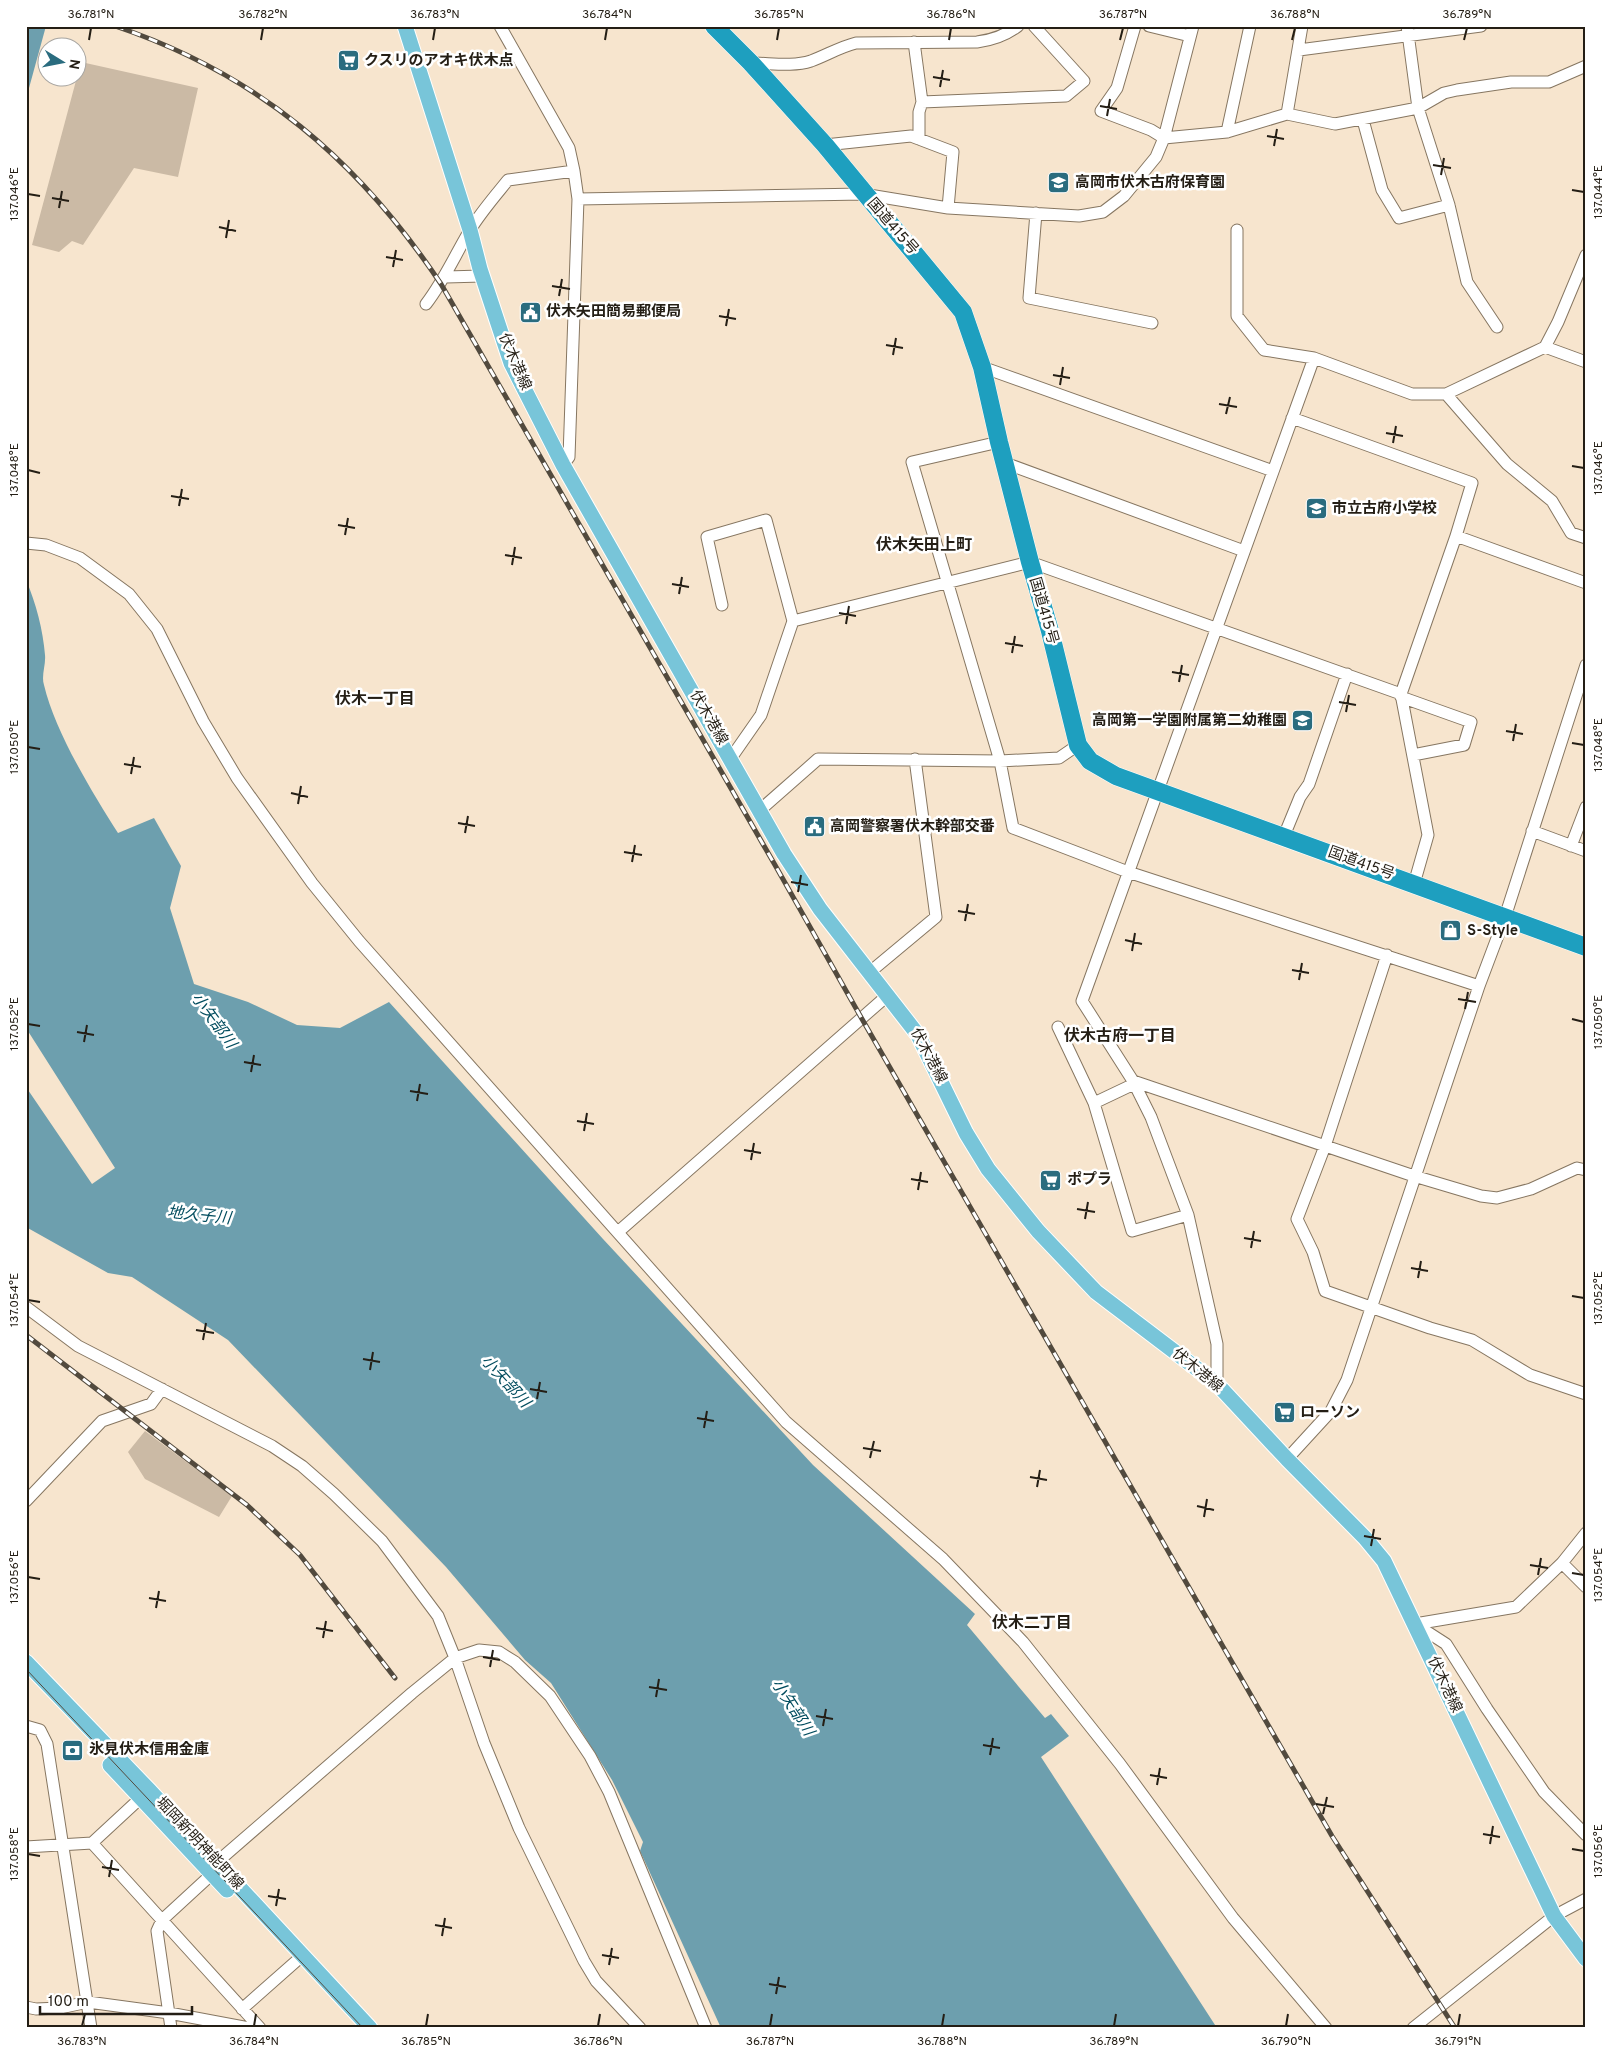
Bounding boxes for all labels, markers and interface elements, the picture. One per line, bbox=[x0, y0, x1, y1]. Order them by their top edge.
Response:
text: 36.781°N bbox=[68, 7, 114, 23]
text: 36.782°N bbox=[238, 7, 288, 23]
text: 36.783°N bbox=[410, 7, 460, 23]
text: 36.784°N bbox=[582, 7, 632, 23]
text: 36.785°N bbox=[754, 7, 804, 23]
text: 36.786°N bbox=[926, 7, 976, 23]
text: 36.787°N bbox=[1099, 7, 1147, 23]
text: 36.788°N bbox=[1270, 7, 1320, 23]
text: 36.789°N bbox=[1442, 7, 1492, 23]
north arrow bbox=[38, 38, 88, 88]
supermarket icon: クスリのアオキ伏木点 bbox=[336, 49, 360, 73]
place label: クスリのアオキ伏木点 bbox=[364, 51, 514, 71]
text: N bbox=[64, 58, 83, 70]
text: 137.044°E bbox=[1591, 165, 1607, 219]
text: 137.046°E bbox=[7, 167, 23, 221]
school or university icon: 高岡市伏木古府保育園 bbox=[1047, 171, 1071, 195]
place label: 高岡市伏木古府保育園 bbox=[1075, 173, 1225, 193]
street label: 国道415号 bbox=[862, 195, 922, 259]
public building icon: 伏木矢田簡易郵便局 bbox=[518, 300, 542, 324]
place label: 伏木矢田簡易郵便局 bbox=[546, 302, 681, 322]
street label: 伏木港線 bbox=[494, 331, 534, 393]
text: 137.046°E bbox=[1591, 441, 1607, 495]
text: 137.048°E bbox=[7, 443, 23, 497]
school or university icon: 市立古府小学校 bbox=[1304, 497, 1328, 521]
place label: 市立古府小学校 bbox=[1332, 500, 1437, 519]
district label: 伏木矢田上町 bbox=[876, 536, 972, 556]
street label: 国道415号 bbox=[1024, 575, 1062, 647]
street label: 伏木港線 bbox=[685, 687, 731, 749]
district label: 伏木一丁目 bbox=[335, 690, 415, 710]
school or university icon: 高岡第一学園附属第二幼稚園 bbox=[1291, 709, 1315, 733]
place label: 高岡第一学園附属第二幼稚園 bbox=[1092, 712, 1287, 731]
text: 137.048°E bbox=[1591, 718, 1607, 772]
text: 137.050°E bbox=[7, 720, 23, 774]
public building icon: 高岡警察署伏木幹部交番 bbox=[802, 815, 826, 839]
place label: 高岡警察署伏木幹部交番 bbox=[830, 817, 995, 837]
street label: 国道415号 bbox=[1325, 843, 1397, 885]
shop icon: S-Style bbox=[1439, 919, 1463, 943]
place label: S-Style bbox=[1467, 922, 1518, 941]
water label: 小矢部川 bbox=[186, 989, 241, 1054]
text: 137.050°E bbox=[1591, 995, 1607, 1049]
text: 137.052°E bbox=[7, 997, 23, 1051]
street label: 伏木港線 bbox=[906, 1025, 950, 1087]
district label: 伏木古府一丁目 bbox=[1064, 1027, 1176, 1047]
supermarket icon: ポプラ bbox=[1039, 1168, 1063, 1192]
place label: ポプラ bbox=[1067, 1171, 1112, 1190]
water label: 地久子川 bbox=[166, 1203, 234, 1229]
text: 137.052°E bbox=[1591, 1271, 1607, 1325]
text: 137.054°E bbox=[7, 1273, 23, 1327]
street label: 伏木港線 bbox=[1168, 1345, 1226, 1397]
water label: 小矢部川 bbox=[476, 1352, 535, 1414]
supermarket icon: ローソン bbox=[1272, 1401, 1296, 1425]
place label: ローソン bbox=[1300, 1404, 1360, 1423]
text: 137.054°E bbox=[1591, 1548, 1607, 1602]
text: 137.056°E bbox=[7, 1550, 23, 1604]
district label: 伏木二丁目 bbox=[992, 1614, 1072, 1634]
street label: 伏木港線 bbox=[1423, 1654, 1465, 1716]
water label: 小矢部川 bbox=[766, 1676, 819, 1742]
bank icon: 氷見伏木信用金庫 bbox=[61, 1738, 85, 1762]
place label: 氷見伏木信用金庫 bbox=[89, 1740, 209, 1760]
street label: 堀岡新明神能町線 bbox=[151, 1793, 248, 1894]
text: 137.056°E bbox=[1591, 1824, 1607, 1878]
text: 137.058°E bbox=[7, 1827, 23, 1881]
scale bar bbox=[40, 1984, 192, 2016]
text: 100 m bbox=[48, 1993, 89, 2012]
text: 36.783°N bbox=[57, 2034, 107, 2050]
text: 36.784°N bbox=[229, 2034, 279, 2050]
text: 36.785°N bbox=[401, 2034, 451, 2050]
text: 36.786°N bbox=[573, 2034, 623, 2050]
text: 36.787°N bbox=[746, 2034, 794, 2050]
text: 36.788°N bbox=[917, 2034, 967, 2050]
text: 36.789°N bbox=[1089, 2034, 1139, 2050]
text: 36.790°N bbox=[1261, 2034, 1311, 2050]
text: 36.791°N bbox=[1434, 2034, 1482, 2050]

